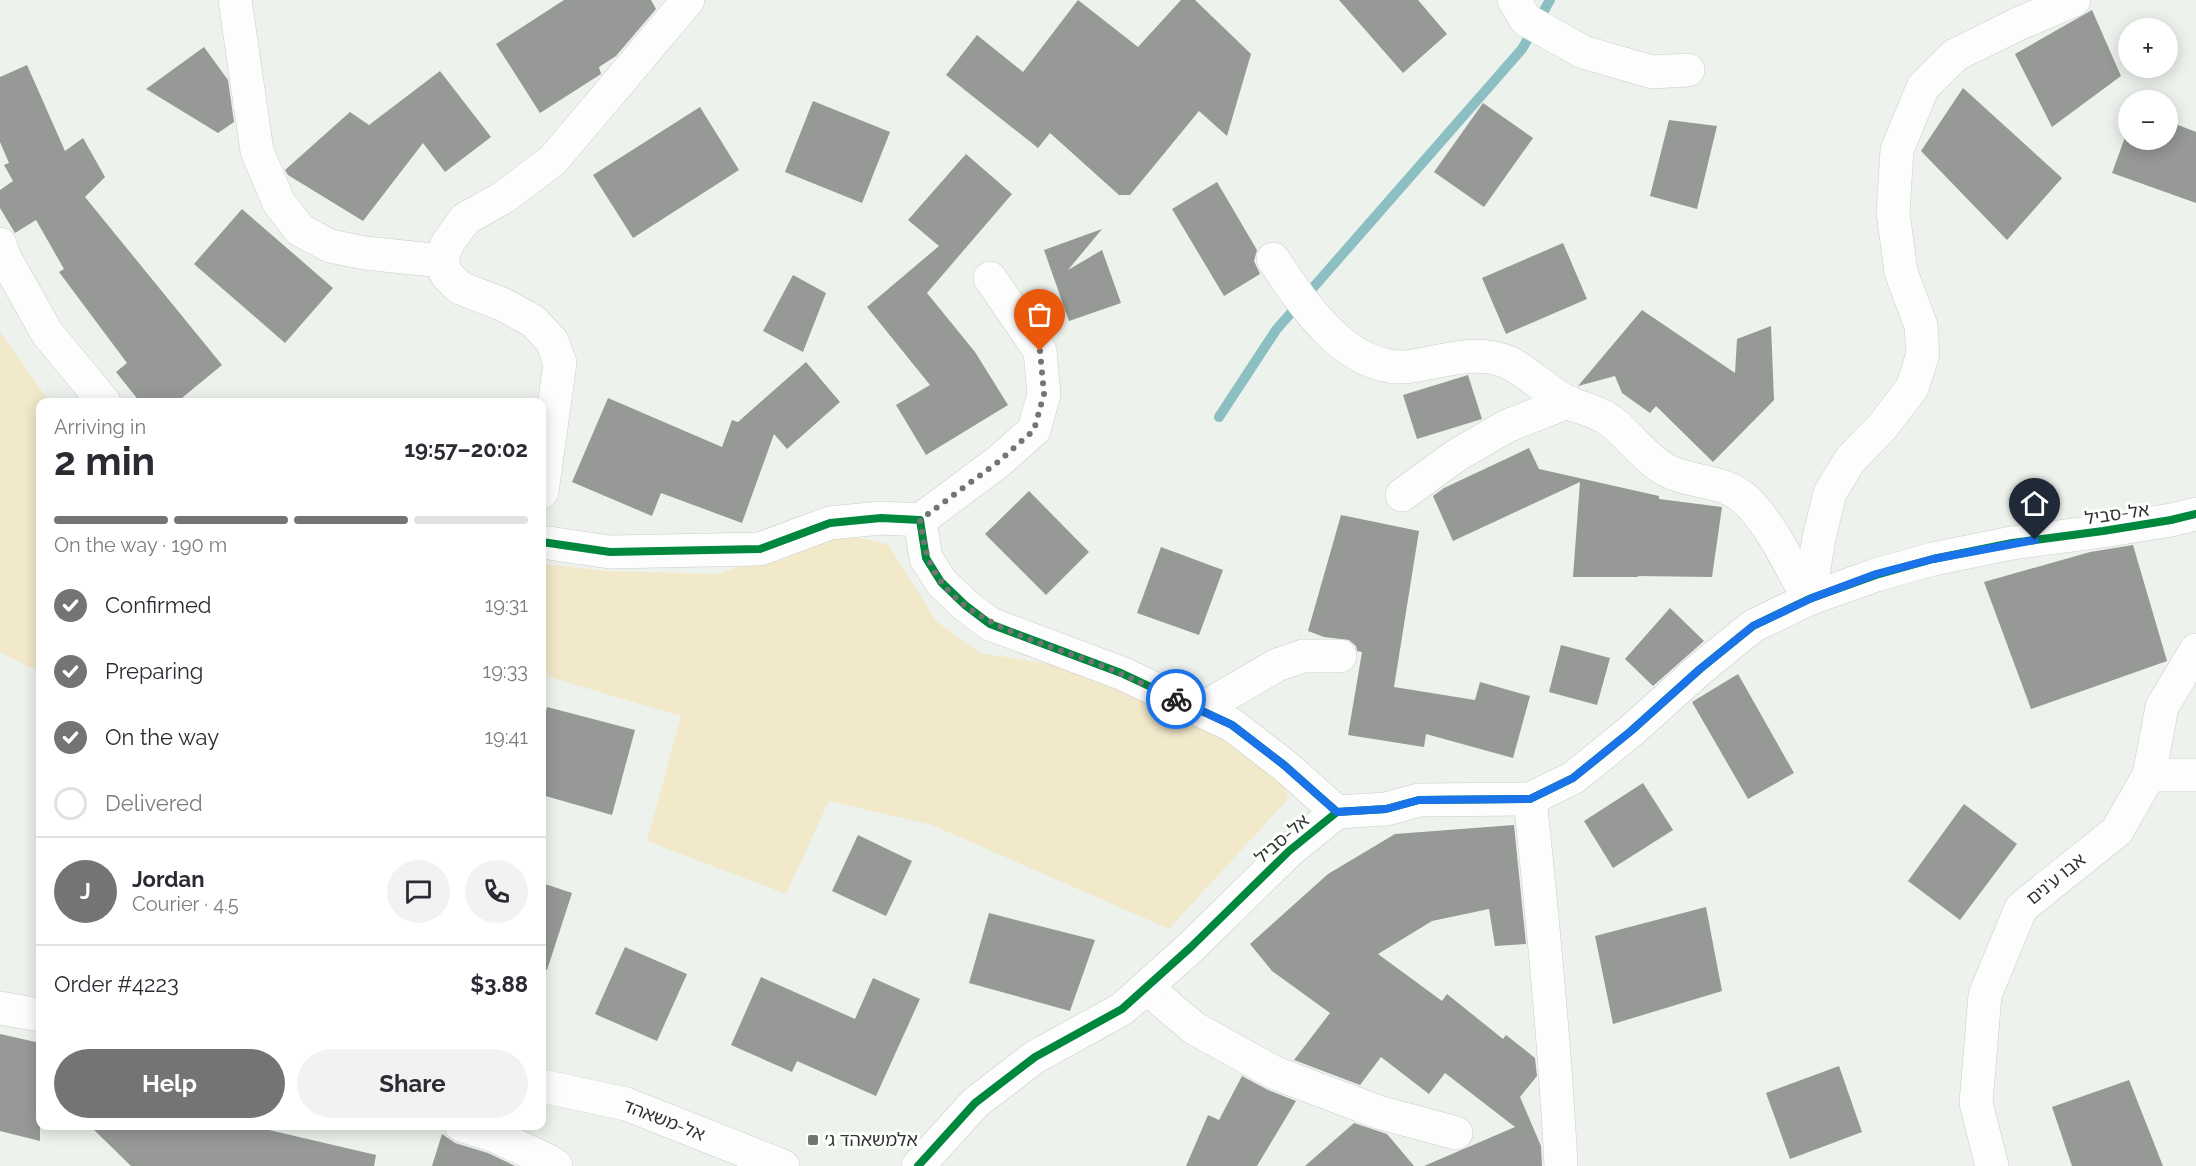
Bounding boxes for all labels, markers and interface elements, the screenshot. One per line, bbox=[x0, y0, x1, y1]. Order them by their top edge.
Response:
map controls bbox=[2118, 18, 2178, 150]
button: + bbox=[2118, 18, 2178, 78]
button: − bbox=[2118, 90, 2178, 150]
pin bbox=[1014, 289, 1065, 351]
icon: bag bbox=[1023, 298, 1056, 331]
text: Arriving in bbox=[54, 415, 146, 439]
text: 19:57–20:02 bbox=[404, 436, 528, 462]
text: 2 min bbox=[54, 438, 155, 484]
pin bbox=[2009, 478, 2060, 540]
icon: home bbox=[2018, 487, 2051, 520]
street label: אל-סביל bbox=[2083, 499, 2150, 528]
text: On the way · 190 m bbox=[54, 533, 227, 557]
icon: check bbox=[54, 589, 87, 622]
text: Confirmed bbox=[105, 592, 212, 618]
text: 19:31 bbox=[485, 593, 528, 617]
icon: check bbox=[54, 655, 87, 688]
text: Preparing bbox=[105, 658, 203, 684]
text: 19:33 bbox=[483, 659, 528, 683]
courier bbox=[1146, 669, 1206, 729]
icon: bike bbox=[1160, 683, 1193, 716]
icon: check bbox=[54, 721, 87, 754]
text: On the way bbox=[105, 724, 219, 750]
text: 19:41 bbox=[484, 725, 528, 749]
text: Delivered bbox=[105, 790, 203, 816]
street label: אל-סביל bbox=[1250, 809, 1313, 868]
street label: אבו ע'נים bbox=[2022, 849, 2089, 909]
button: chat bbox=[387, 860, 450, 923]
button: phone bbox=[465, 860, 528, 923]
text: Jordan bbox=[132, 866, 204, 892]
text: J bbox=[80, 878, 91, 904]
text: Courier · 4.5 bbox=[132, 892, 239, 916]
text: Order #4223 bbox=[54, 971, 179, 997]
text: $3.88 bbox=[470, 971, 528, 997]
button: Help bbox=[54, 1049, 285, 1118]
button: Share bbox=[297, 1049, 528, 1118]
street label: אל-משאהד bbox=[620, 1094, 708, 1145]
place label: אלמשאהד ג׳ bbox=[825, 1129, 918, 1150]
marker: אלמשאהד ג׳ bbox=[806, 1133, 820, 1147]

